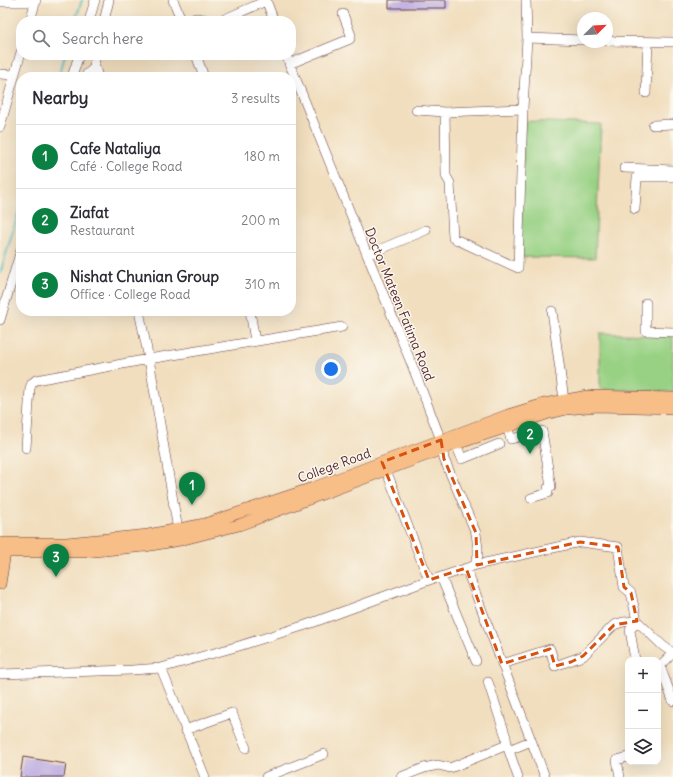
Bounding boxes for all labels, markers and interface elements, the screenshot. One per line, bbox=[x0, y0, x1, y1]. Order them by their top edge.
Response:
north arrow bbox=[577, 12, 613, 48]
search box bbox=[16, 16, 296, 60]
icon: search bbox=[30, 27, 52, 49]
text: Search here bbox=[62, 29, 143, 48]
text: Nearby bbox=[32, 87, 88, 109]
text: 3 results bbox=[231, 90, 280, 107]
text: Cafe Nataliya bbox=[70, 139, 161, 158]
text: 1 bbox=[42, 148, 48, 165]
text: 180 m bbox=[244, 148, 280, 165]
text: Café · College Road bbox=[70, 158, 182, 175]
text: Ziafat bbox=[70, 203, 109, 222]
text: 2 bbox=[41, 212, 49, 229]
text: 200 m bbox=[241, 212, 280, 229]
text: Restaurant bbox=[70, 222, 135, 239]
street label: Doctor Mateen Fatima Road bbox=[361, 225, 438, 384]
text: Nishat Chunian Group bbox=[70, 267, 219, 286]
text: 3 bbox=[41, 276, 49, 293]
text: 310 m bbox=[245, 276, 280, 293]
text: Office · College Road bbox=[70, 286, 190, 303]
your location bbox=[321, 359, 341, 379]
pin: 2 bbox=[517, 421, 543, 454]
street label: College Road bbox=[295, 444, 373, 487]
pin: 1 bbox=[179, 472, 205, 505]
pin: 3 bbox=[43, 544, 69, 577]
map controls bbox=[625, 657, 661, 765]
button: + bbox=[625, 657, 661, 693]
button: − bbox=[625, 693, 661, 729]
button: layers bbox=[625, 729, 661, 765]

